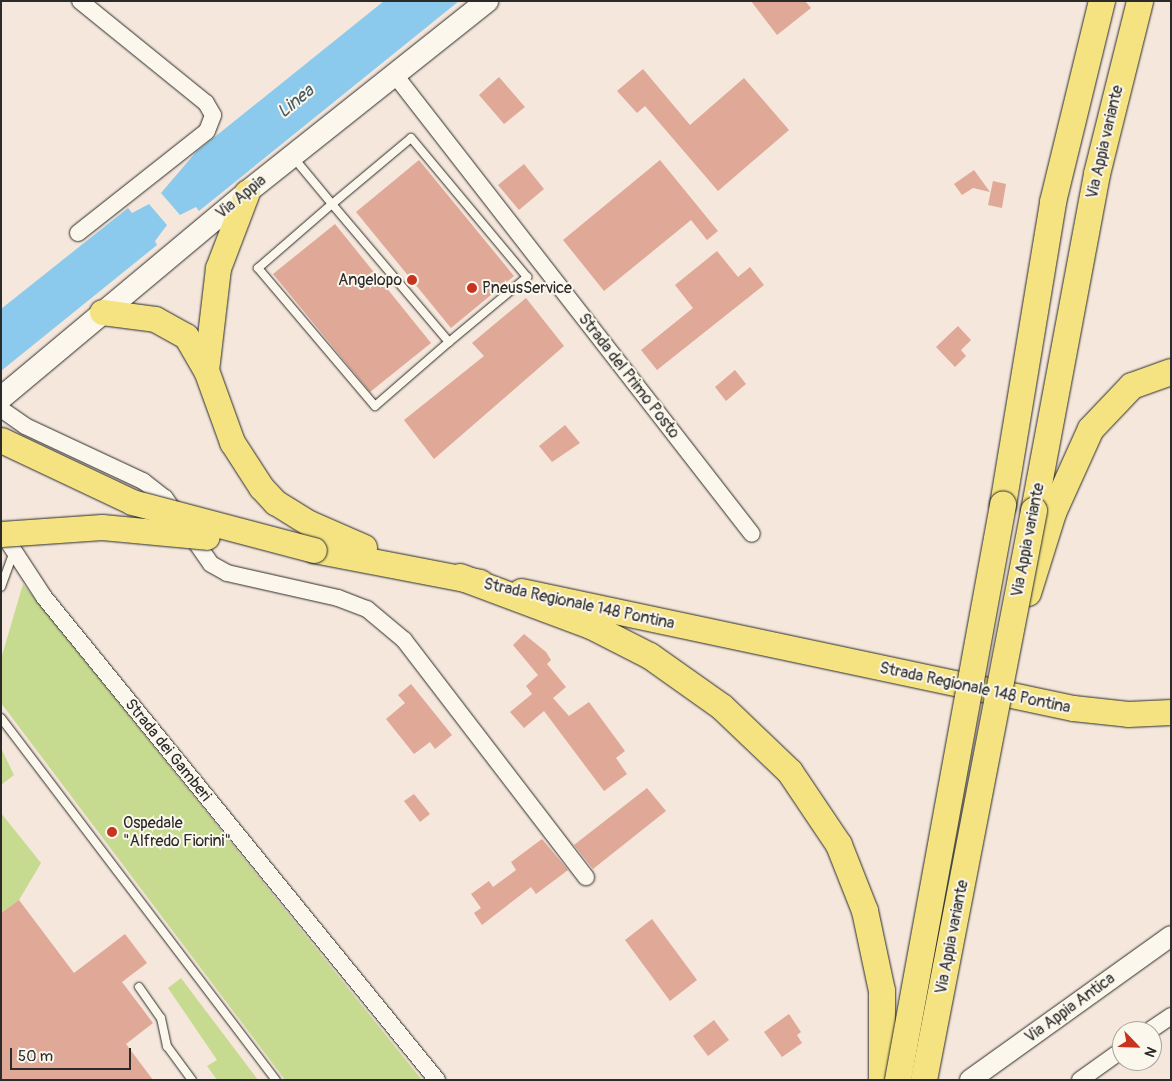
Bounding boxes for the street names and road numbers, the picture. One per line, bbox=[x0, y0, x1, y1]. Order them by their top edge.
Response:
street label: Via Appia variante bbox=[1083, 83, 1127, 201]
street label: Via Appia bbox=[212, 171, 270, 223]
street label: Strada del Primo Posto bbox=[574, 310, 684, 442]
street label: Via Appia variante bbox=[1008, 481, 1048, 599]
street label: Strada Regionale 148 Pontina bbox=[482, 574, 676, 634]
street label: Strada Regionale 148 Pontina bbox=[878, 658, 1072, 718]
street label: Strada dei Gamberi bbox=[121, 695, 215, 805]
street label: Via Appia variante bbox=[932, 878, 972, 996]
street label: Via Appia Antica bbox=[1021, 969, 1119, 1047]

